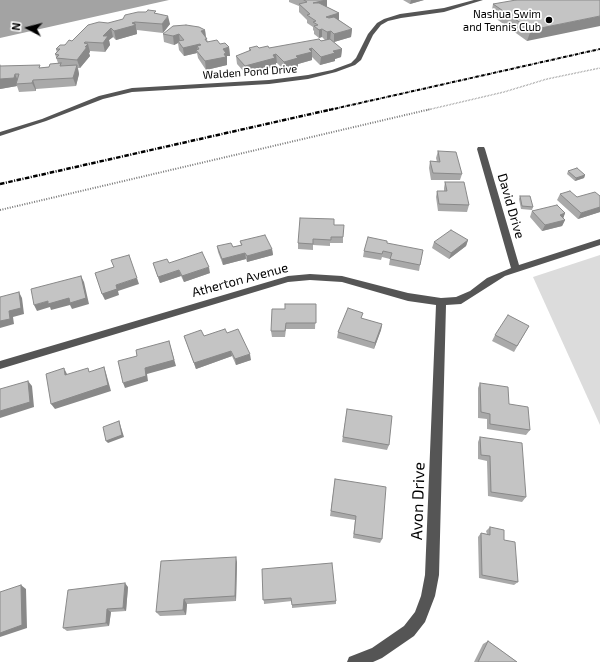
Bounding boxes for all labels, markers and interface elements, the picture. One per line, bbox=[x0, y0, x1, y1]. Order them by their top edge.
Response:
place label: Nashua Swim and Tennis Club bbox=[463, 7, 541, 33]
north arrow bbox=[8, 8, 48, 48]
marker: Nashua Swim and Tennis Club bbox=[544, 15, 554, 25]
text: N bbox=[9, 22, 23, 31]
street label: Walden Pond Drive bbox=[202, 62, 298, 82]
street label: David Drive bbox=[494, 172, 528, 240]
street label: Atherton Avenue bbox=[190, 260, 290, 300]
street label: Avon Drive bbox=[407, 462, 429, 540]

